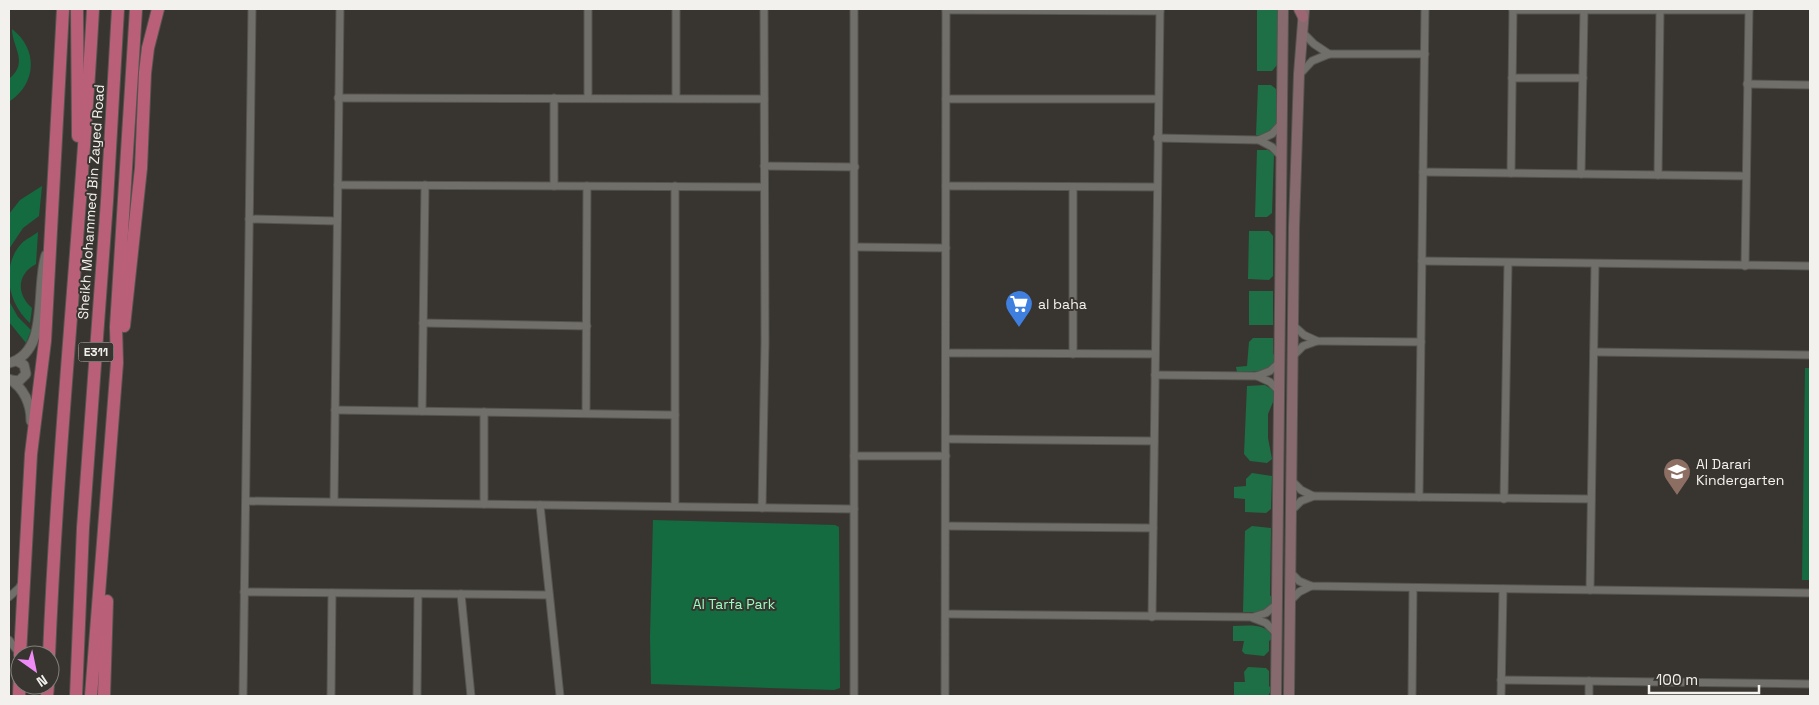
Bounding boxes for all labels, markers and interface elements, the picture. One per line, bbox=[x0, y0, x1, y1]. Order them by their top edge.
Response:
street label: Sheikh Mohammed Bin Zayed Road bbox=[74, 84, 108, 320]
supermarket icon: al baha bbox=[1004, 289, 1034, 328]
place label: al baha bbox=[1038, 295, 1087, 313]
road number: E311 bbox=[78, 342, 114, 362]
place label: Al Darari Kindergarten bbox=[1696, 455, 1784, 489]
school or university icon: Al Darari Kindergarten bbox=[1662, 457, 1692, 496]
park label: Al Tarfa Park bbox=[693, 595, 776, 613]
north arrow bbox=[10, 645, 60, 695]
scale bar bbox=[1649, 662, 1759, 694]
text: 100 m bbox=[1656, 670, 1698, 689]
text: N bbox=[33, 671, 51, 691]

